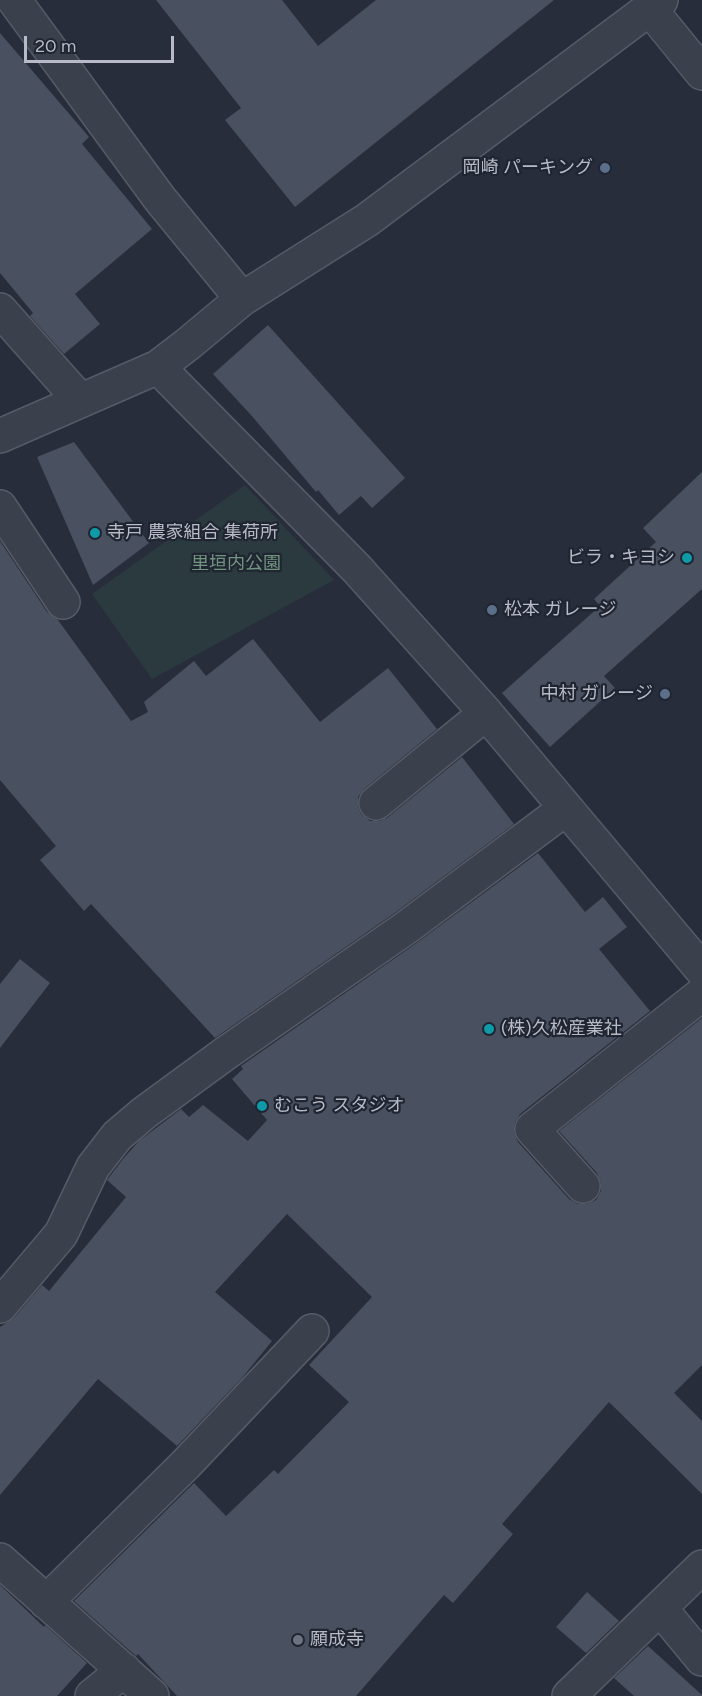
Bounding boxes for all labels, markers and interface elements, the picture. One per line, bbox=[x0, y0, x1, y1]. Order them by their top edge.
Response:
scale bar bbox=[27, 24, 177, 62]
text: 20 m bbox=[35, 35, 76, 57]
place label: 岡崎 パーキング bbox=[463, 157, 593, 179]
marker: 岡崎 パーキング bbox=[598, 161, 612, 175]
place label: 寺戸 農家組合 集荷所 bbox=[107, 522, 278, 544]
marker: 寺戸 農家組合 集荷所 bbox=[88, 526, 102, 540]
place label: ビラ・キヨシ bbox=[567, 547, 675, 569]
marker: ビラ・キヨシ bbox=[680, 551, 694, 565]
park label: 里垣内公園 bbox=[191, 553, 281, 575]
place label: 松本 ガレージ bbox=[504, 599, 616, 621]
marker: 松本 ガレージ bbox=[485, 603, 499, 617]
place label: 中村 ガレージ bbox=[541, 683, 653, 705]
marker: 中村 ガレージ bbox=[658, 687, 672, 701]
place label: (株)久松産業社 bbox=[501, 1018, 622, 1040]
marker: (株)久松産業社 bbox=[482, 1022, 496, 1036]
place label: むこう スタジオ bbox=[274, 1095, 404, 1117]
marker: むこう スタジオ bbox=[255, 1099, 269, 1113]
place label: 願成寺 bbox=[310, 1629, 364, 1651]
marker: 願成寺 bbox=[291, 1633, 305, 1647]

